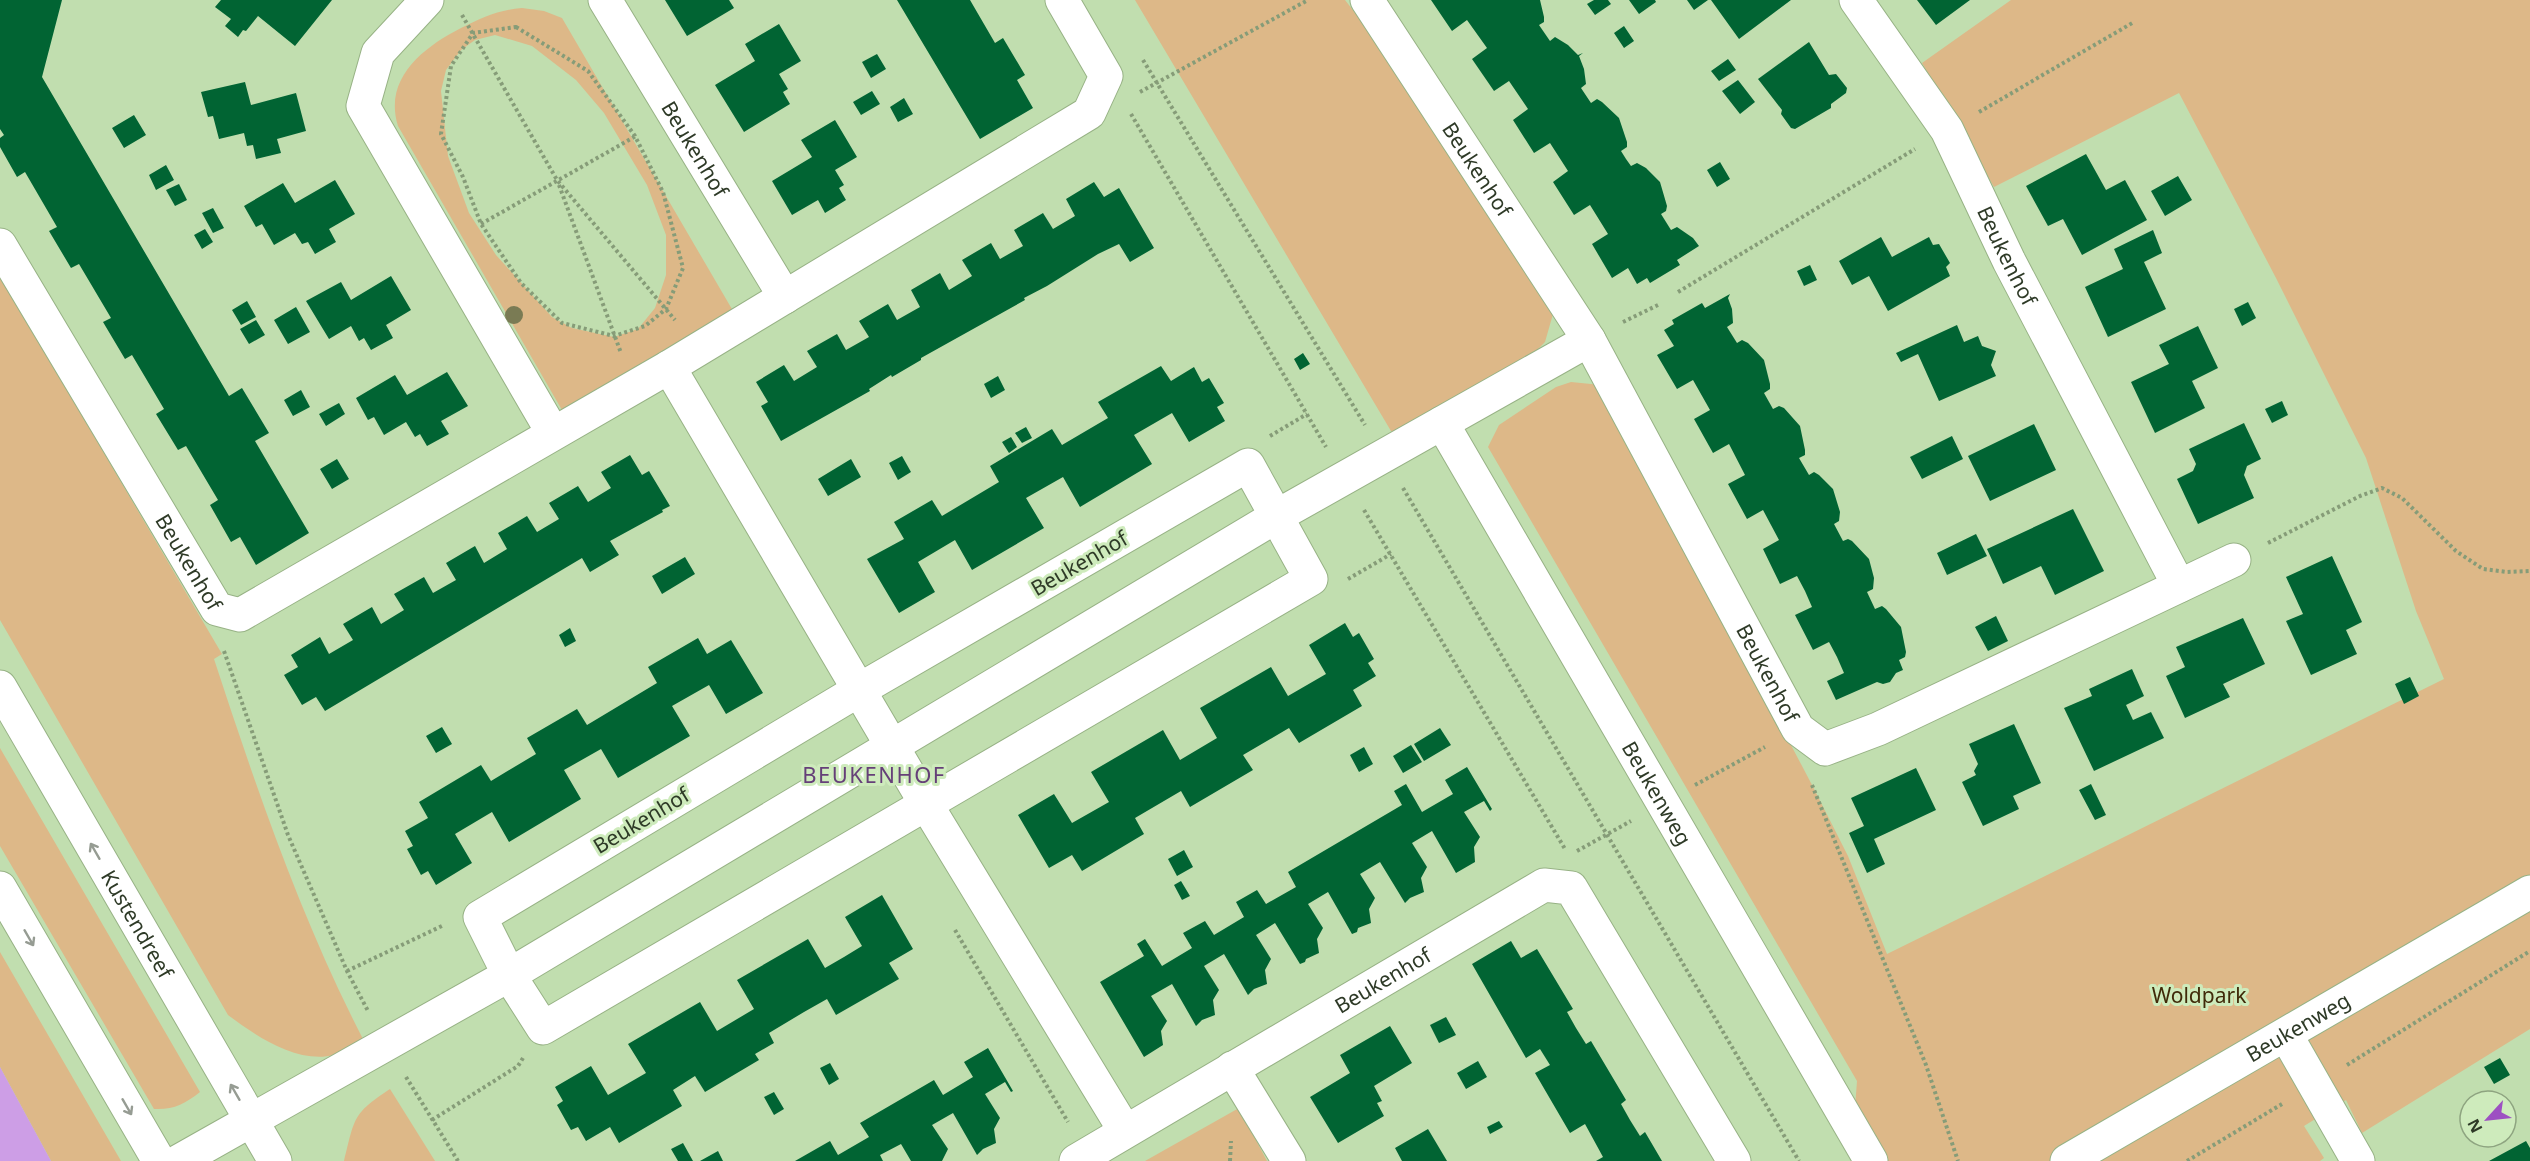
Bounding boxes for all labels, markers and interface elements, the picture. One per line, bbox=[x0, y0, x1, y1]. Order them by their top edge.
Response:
street label: Beukenhof bbox=[655, 96, 736, 204]
street label: Beukenhof bbox=[1436, 116, 1520, 223]
street label: Beukenhof bbox=[1971, 201, 2045, 312]
street label: Beukenhof bbox=[149, 509, 229, 617]
street label: Beukenhof bbox=[1025, 523, 1134, 602]
street label: Beukenhof bbox=[1730, 619, 1806, 728]
street label: Beukenweg bbox=[1616, 736, 1698, 850]
district label: BEUKENHOF bbox=[802, 759, 946, 789]
street label: Beukenhof bbox=[588, 779, 696, 860]
one-way arrow bbox=[89, 843, 101, 860]
street label: Kustendreef bbox=[95, 865, 181, 985]
one-way arrow bbox=[24, 929, 36, 946]
street label: Beukenhof bbox=[1329, 940, 1438, 1020]
park label: Woldpark bbox=[2152, 981, 2247, 1009]
street label: Beukenweg bbox=[2241, 986, 2355, 1068]
one-way arrow bbox=[229, 1084, 241, 1101]
north arrow bbox=[2458, 1089, 2518, 1149]
one-way arrow bbox=[121, 1098, 133, 1115]
text: N bbox=[2462, 1115, 2487, 1137]

